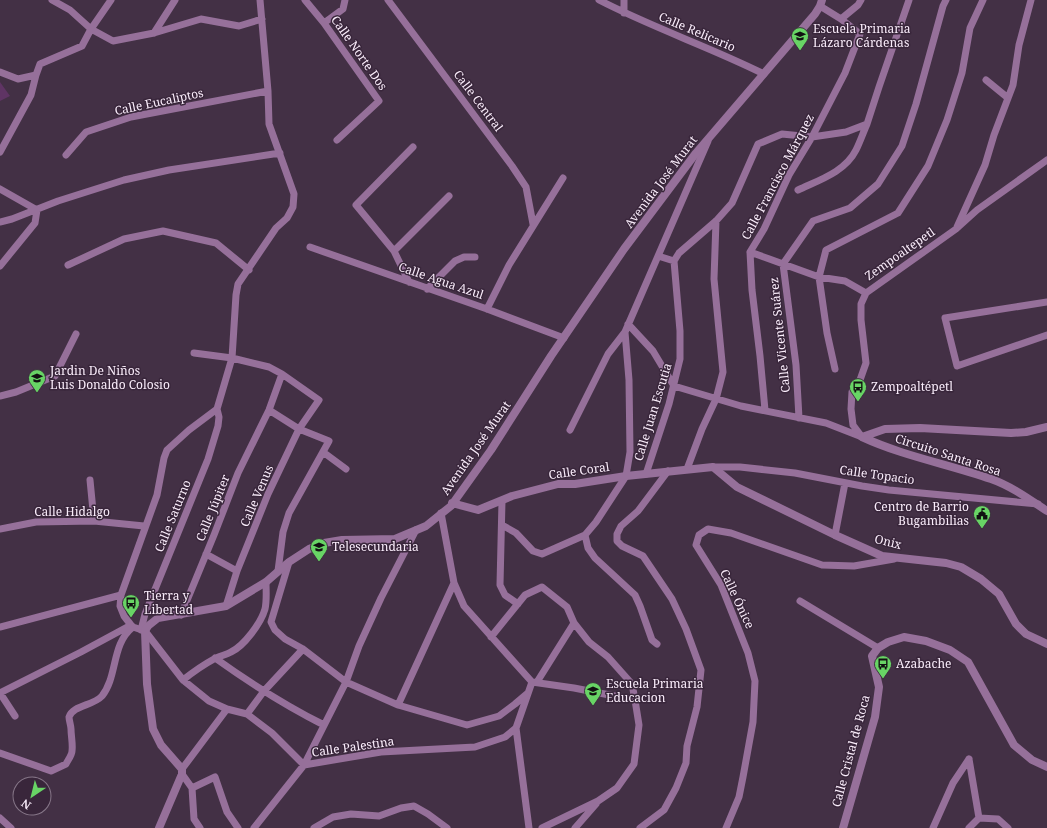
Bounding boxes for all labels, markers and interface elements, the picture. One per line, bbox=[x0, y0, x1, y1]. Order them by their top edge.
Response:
street label: Calle Relicario bbox=[656, 8, 738, 55]
street label: Calle Norte Dos bbox=[327, 12, 392, 93]
place label: Escuela Primaria Lázaro Cárdenas bbox=[813, 20, 911, 51]
school or university icon: Escuela Primaria Lázaro Cárdenas bbox=[790, 26, 810, 51]
street label: Calle Central bbox=[450, 67, 507, 135]
street label: Calle Eucaliptos bbox=[113, 84, 205, 119]
street label: Calle Francisco Márquez bbox=[737, 111, 818, 243]
street label: Avenida José Murat bbox=[620, 132, 701, 231]
street label: Zempoaltepetl bbox=[861, 223, 938, 284]
street label: Calle Agua Azul bbox=[396, 258, 486, 303]
street label: Calle Vicente Suárez bbox=[765, 276, 794, 394]
street label: Calle Juan Escutia bbox=[630, 360, 676, 463]
place label: Jardin De Niños Luis Donaldo Colosio bbox=[49, 362, 170, 393]
school or university icon: Jardin De Niños Luis Donaldo Colosio bbox=[27, 368, 47, 393]
bus stop icon: Zempoaltépetl bbox=[848, 377, 868, 402]
place label: Zempoaltépetl bbox=[871, 378, 953, 395]
street label: Avenida José Murat bbox=[437, 397, 514, 498]
street label: Circuito Santa Rosa bbox=[893, 429, 1004, 480]
street label: Calle Coral bbox=[547, 458, 611, 483]
street label: Calle Topacio bbox=[838, 461, 916, 488]
street label: Calle Venus bbox=[236, 462, 277, 529]
street label: Calle Júpiter bbox=[191, 472, 234, 544]
street label: Calle Saturno bbox=[150, 477, 195, 554]
place label: Centro de Barrio Bugambilias bbox=[874, 498, 969, 529]
street label: Calle Hidalgo bbox=[34, 503, 110, 520]
public building icon: Centro de Barrio Bugambilias bbox=[972, 504, 992, 529]
street label: Onix bbox=[873, 530, 904, 553]
school or university icon: Telesecundaria bbox=[309, 537, 329, 562]
place label: Telesecundaria bbox=[332, 538, 419, 555]
street label: Calle Ónice bbox=[716, 566, 759, 631]
place label: Tierra y Libertad bbox=[144, 587, 194, 618]
bus stop icon: Tierra y Libertad bbox=[121, 593, 141, 618]
bus stop icon: Azabache bbox=[873, 654, 893, 679]
place label: Azabache bbox=[896, 655, 951, 672]
place label: Escuela Primaria Educacion bbox=[606, 675, 704, 706]
school or university icon: Escuela Primaria Educacion bbox=[583, 681, 603, 706]
street label: Calle Cristal de Roca bbox=[827, 693, 874, 809]
street label: Calle Palestina bbox=[311, 732, 396, 761]
north arrow bbox=[12, 776, 52, 816]
text: N bbox=[18, 796, 34, 813]

